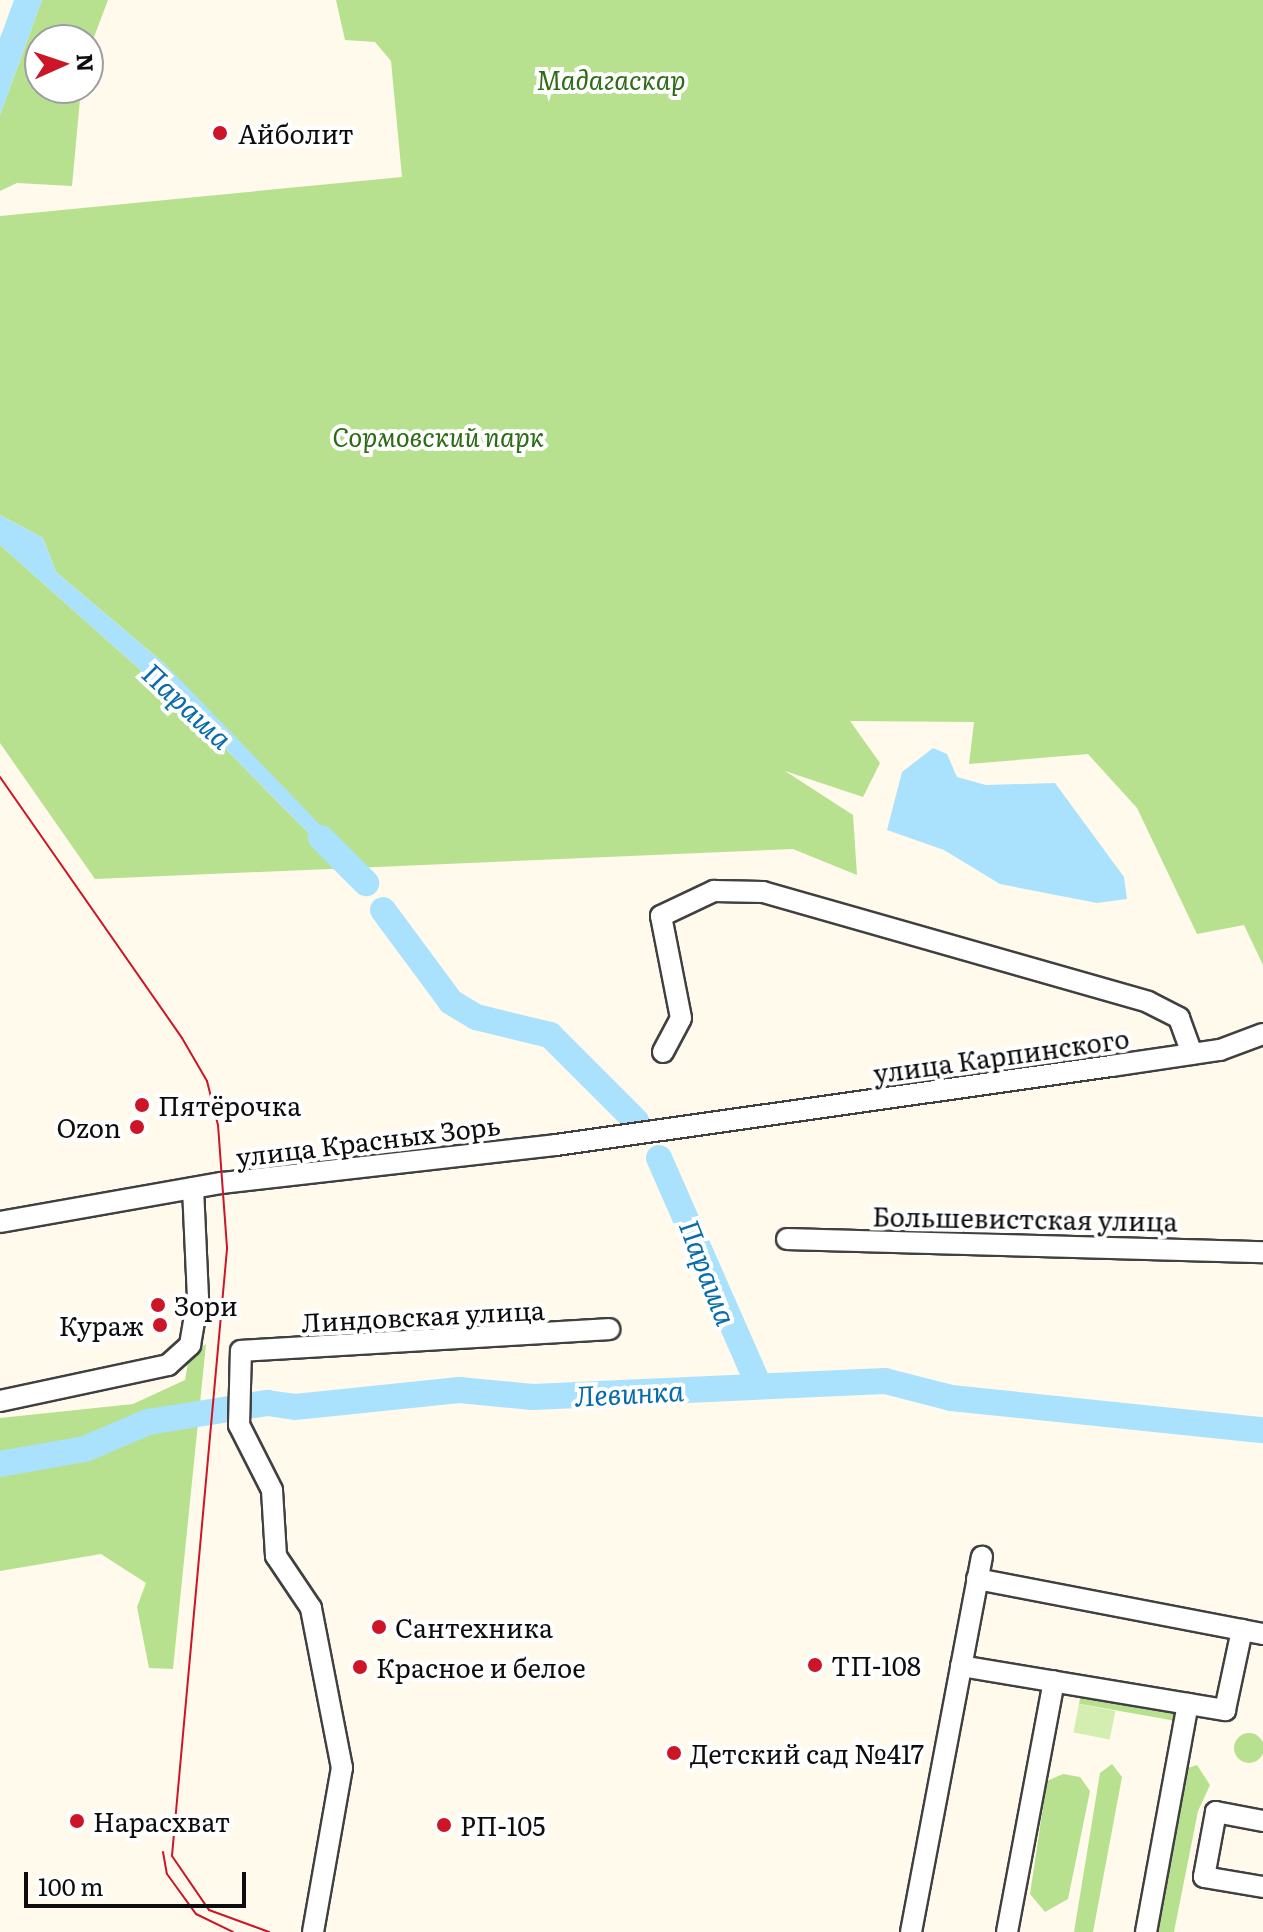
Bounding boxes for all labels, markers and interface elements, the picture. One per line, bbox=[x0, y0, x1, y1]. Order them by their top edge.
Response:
north arrow bbox=[24, 24, 104, 104]
text: N bbox=[70, 53, 103, 73]
park label: Мадагаскар bbox=[536, 63, 686, 95]
place label: Айболит bbox=[238, 117, 354, 149]
marker: Айболит bbox=[209, 122, 231, 144]
park label: Сормовский парк bbox=[332, 420, 544, 452]
water label: Параша bbox=[136, 655, 240, 755]
street label: улица Карпинского bbox=[871, 1022, 1131, 1088]
place label: Пятёрочка bbox=[158, 1089, 301, 1121]
marker: Пятёрочка bbox=[133, 1096, 151, 1114]
street label: улица Красных Зорь bbox=[234, 1108, 502, 1172]
place label: Ozon bbox=[56, 1111, 121, 1143]
marker: Ozon bbox=[128, 1118, 146, 1136]
street label: Большевистская улица bbox=[872, 1200, 1178, 1236]
water label: Параша bbox=[674, 1215, 744, 1329]
place label: Зори bbox=[174, 1289, 238, 1321]
street label: Линдовская улица bbox=[300, 1293, 546, 1337]
marker: Зори bbox=[149, 1296, 167, 1314]
place label: Кураж bbox=[59, 1309, 144, 1341]
marker: Кураж bbox=[151, 1316, 169, 1334]
water label: Левинка bbox=[573, 1372, 685, 1412]
place label: Сантехника bbox=[395, 1611, 553, 1643]
marker: Сантехника bbox=[370, 1618, 388, 1636]
place label: ТП-108 bbox=[831, 1649, 921, 1681]
place label: Красное и белое bbox=[376, 1651, 586, 1683]
marker: ТП-108 bbox=[806, 1656, 824, 1674]
marker: Красное и белое bbox=[351, 1658, 369, 1676]
place label: Детский сад №417 bbox=[690, 1737, 924, 1769]
marker: Детский сад №417 bbox=[665, 1744, 683, 1762]
place label: Нарасхват bbox=[93, 1805, 230, 1837]
place label: РП-105 bbox=[460, 1809, 545, 1841]
marker: Нарасхват bbox=[68, 1812, 86, 1830]
marker: РП-105 bbox=[435, 1816, 453, 1834]
scale bar bbox=[28, 1856, 250, 1906]
text: 100 m bbox=[38, 1868, 104, 1903]

